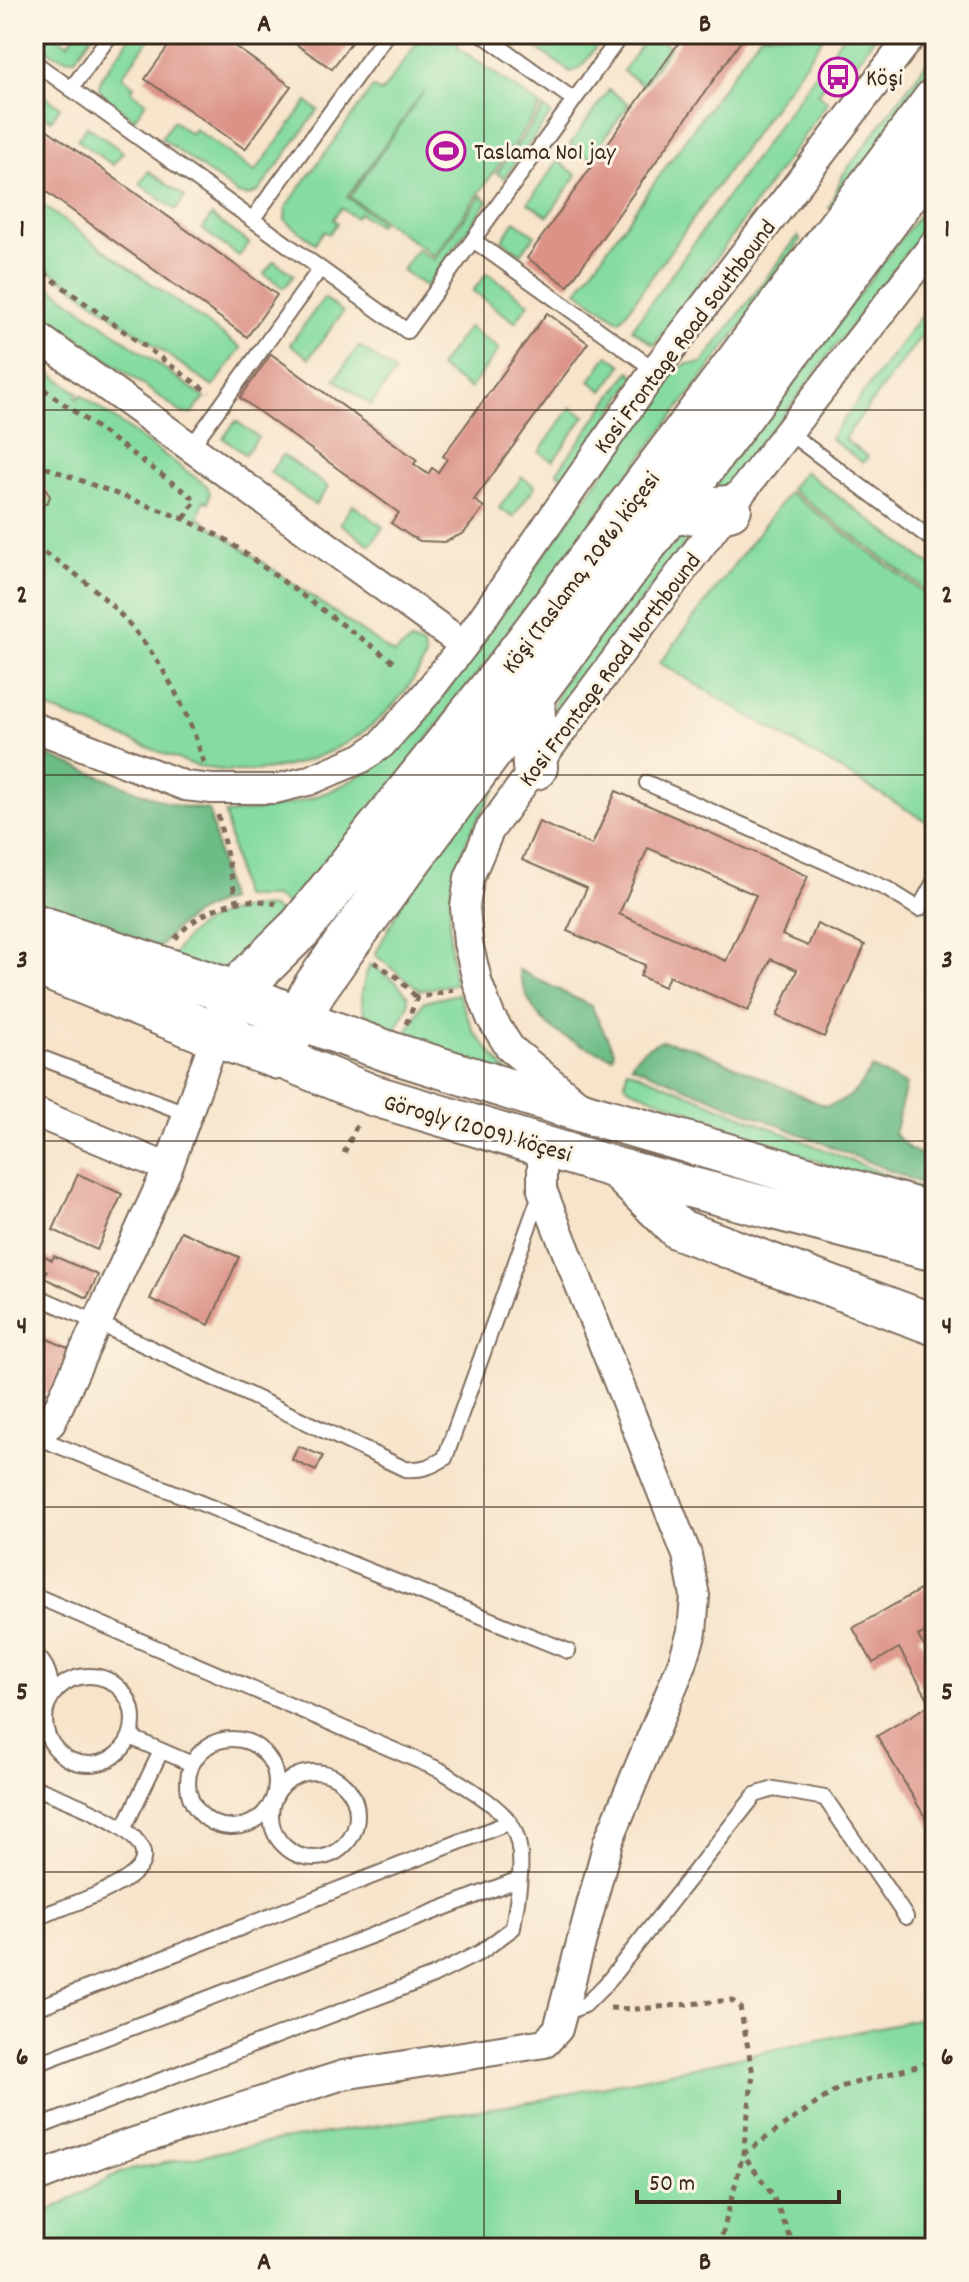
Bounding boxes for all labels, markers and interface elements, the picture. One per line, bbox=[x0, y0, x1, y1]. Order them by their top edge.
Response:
text: A bbox=[257, 7, 271, 44]
text: B bbox=[699, 7, 711, 44]
bus stop icon: Köşi bbox=[817, 56, 859, 98]
place label: Köşi bbox=[866, 63, 903, 97]
sports icon: Taslama No1 jay bbox=[425, 130, 467, 172]
place label: Taslama No1 jay bbox=[474, 137, 617, 171]
text: 1 bbox=[19, 212, 25, 249]
text: 1 bbox=[944, 212, 950, 249]
street label: Kosi Frontage Road Southbound bbox=[587, 214, 786, 462]
street label: Köşi (Taslama, 2086) köçesi bbox=[495, 466, 670, 682]
street label: Kosi Frontage Road Northbound bbox=[512, 547, 711, 795]
text: 2 bbox=[16, 578, 28, 615]
text: 2 bbox=[941, 578, 953, 615]
text: 3 bbox=[16, 943, 28, 980]
text: 3 bbox=[941, 943, 953, 980]
street label: Görogly (2009) köçesi bbox=[379, 1087, 575, 1173]
text: 4 bbox=[17, 1309, 27, 1346]
text: 4 bbox=[942, 1309, 952, 1346]
text: 5 bbox=[16, 1675, 28, 1712]
text: 5 bbox=[941, 1675, 953, 1712]
text: 6 bbox=[16, 2040, 28, 2077]
text: 6 bbox=[941, 2040, 953, 2077]
scale bar bbox=[637, 2154, 839, 2204]
text: 50 m bbox=[649, 2168, 695, 2202]
text: A bbox=[257, 2245, 271, 2282]
text: B bbox=[699, 2245, 711, 2282]

